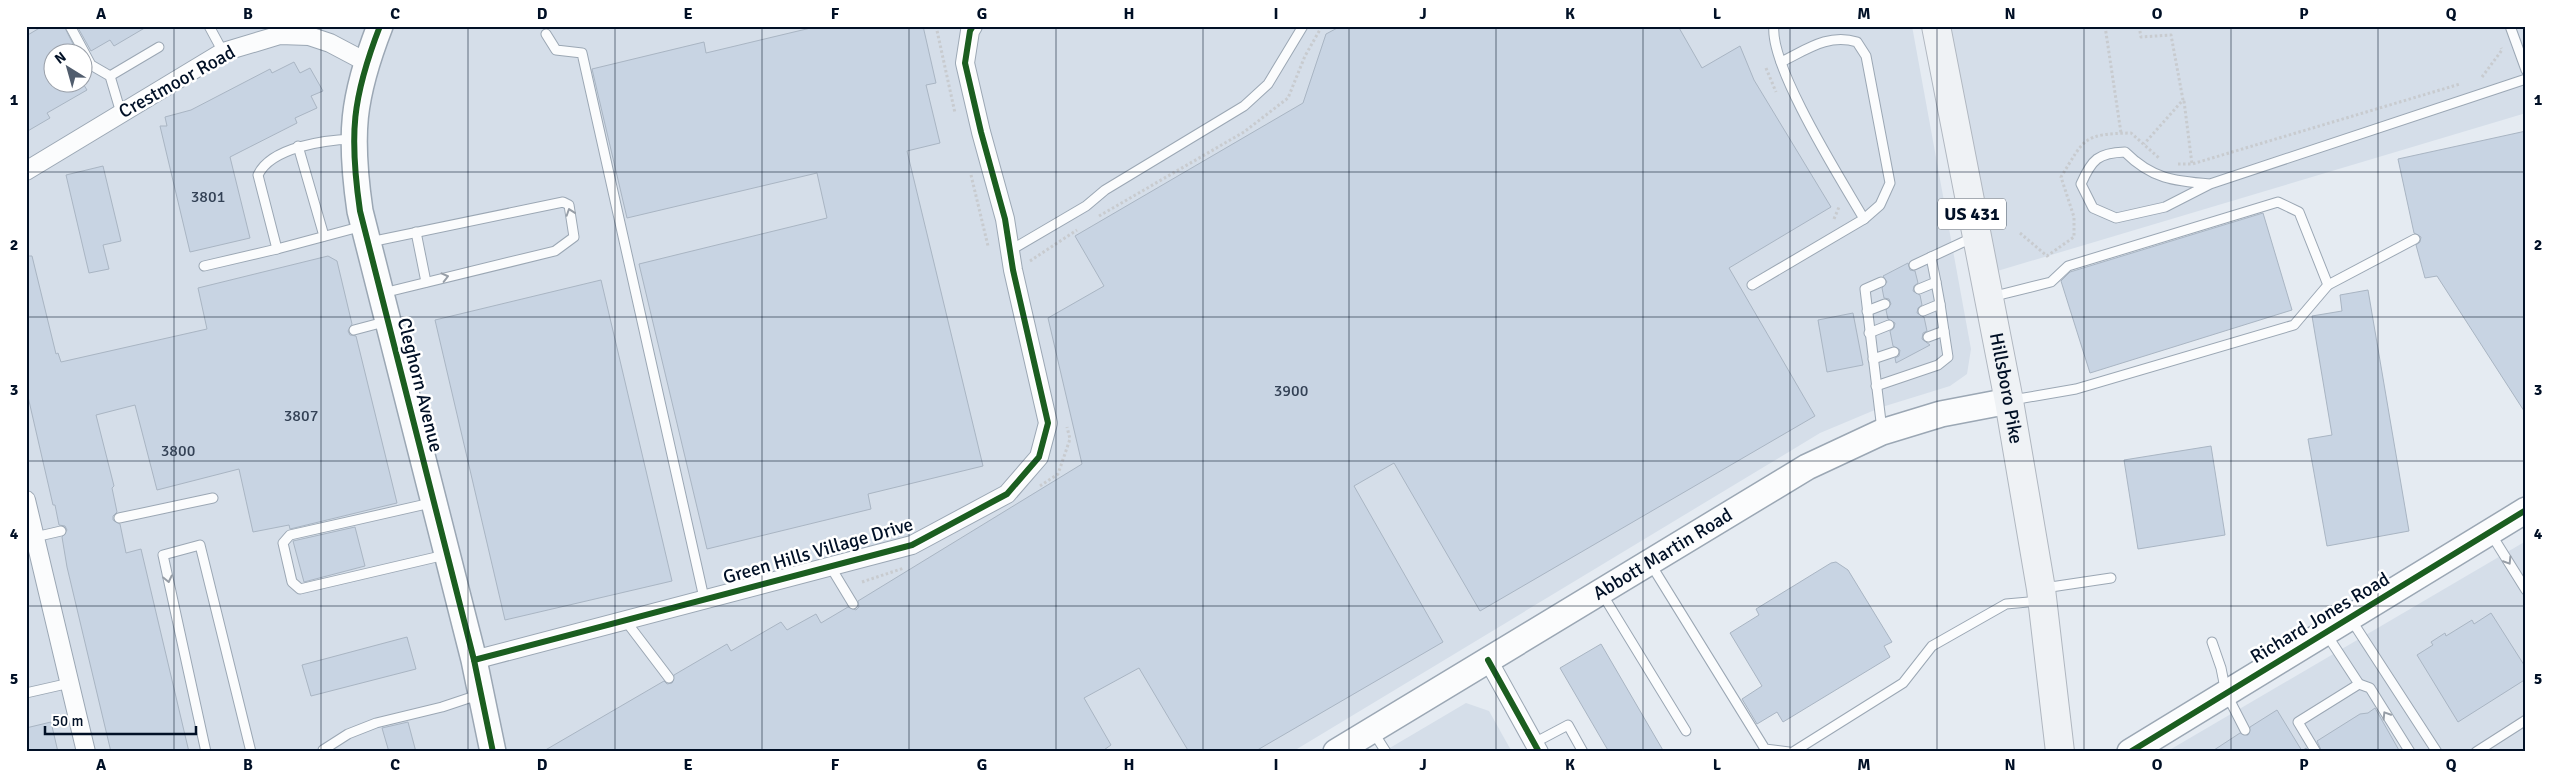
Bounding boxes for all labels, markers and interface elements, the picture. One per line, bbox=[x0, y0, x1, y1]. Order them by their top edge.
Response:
text: A bbox=[96, 4, 107, 24]
text: B bbox=[243, 4, 253, 24]
text: C bbox=[390, 4, 400, 24]
text: D bbox=[537, 4, 548, 24]
text: E bbox=[683, 4, 693, 24]
text: F bbox=[831, 4, 840, 24]
text: G bbox=[977, 4, 987, 24]
text: H bbox=[1124, 4, 1134, 24]
text: I bbox=[1273, 4, 1279, 24]
text: J bbox=[1419, 4, 1427, 24]
text: K bbox=[1565, 4, 1575, 24]
text: L bbox=[1713, 4, 1722, 24]
text: M bbox=[1857, 4, 1871, 24]
text: N bbox=[2004, 4, 2016, 24]
text: O bbox=[2152, 4, 2163, 24]
text: P bbox=[2299, 4, 2309, 24]
text: Q bbox=[2446, 4, 2457, 24]
street label: Crestmoor Road bbox=[115, 40, 239, 124]
north arrow bbox=[42, 42, 92, 92]
text: N bbox=[51, 48, 69, 68]
text: 1 bbox=[10, 90, 19, 110]
text: 1 bbox=[2534, 90, 2543, 110]
house number: 3801 bbox=[191, 187, 225, 207]
road number: US 431 bbox=[1938, 198, 2006, 230]
one-way arrow bbox=[566, 208, 576, 217]
text: 2 bbox=[10, 235, 18, 255]
text: 2 bbox=[2534, 235, 2542, 255]
one-way arrow bbox=[441, 273, 449, 283]
street label: Cleghorn Avenue bbox=[392, 315, 448, 455]
street label: Hillsboro Pike bbox=[1984, 331, 2028, 446]
text: 3 bbox=[10, 380, 18, 400]
text: 3 bbox=[2534, 380, 2542, 400]
house number: 3900 bbox=[1274, 381, 1308, 401]
house number: 3807 bbox=[284, 406, 318, 426]
house number: 3800 bbox=[161, 441, 195, 461]
street label: Abbott Martin Road bbox=[1589, 503, 1737, 606]
street label: Green Hills Village Drive bbox=[720, 512, 916, 590]
text: 4 bbox=[10, 524, 19, 544]
text: 4 bbox=[2534, 524, 2543, 544]
one-way arrow bbox=[2501, 556, 2511, 565]
street label: Richard Jones Road bbox=[2246, 567, 2394, 669]
one-way arrow bbox=[162, 574, 173, 583]
text: 5 bbox=[10, 669, 18, 689]
text: 5 bbox=[2534, 669, 2542, 689]
scale bar bbox=[45, 703, 196, 735]
one-way arrow bbox=[2383, 711, 2393, 720]
text: 50 m bbox=[52, 712, 83, 730]
text: A bbox=[96, 755, 107, 775]
text: B bbox=[243, 755, 253, 775]
text: C bbox=[390, 755, 400, 775]
text: D bbox=[537, 755, 548, 775]
text: E bbox=[683, 755, 693, 775]
text: F bbox=[831, 755, 840, 775]
text: G bbox=[977, 755, 987, 775]
text: H bbox=[1124, 755, 1134, 775]
text: I bbox=[1273, 755, 1279, 775]
text: J bbox=[1419, 755, 1427, 775]
text: K bbox=[1565, 755, 1575, 775]
text: L bbox=[1713, 755, 1722, 775]
text: M bbox=[1857, 755, 1871, 775]
text: N bbox=[2004, 755, 2016, 775]
text: O bbox=[2152, 755, 2163, 775]
text: P bbox=[2299, 755, 2309, 775]
text: Q bbox=[2446, 755, 2457, 775]

